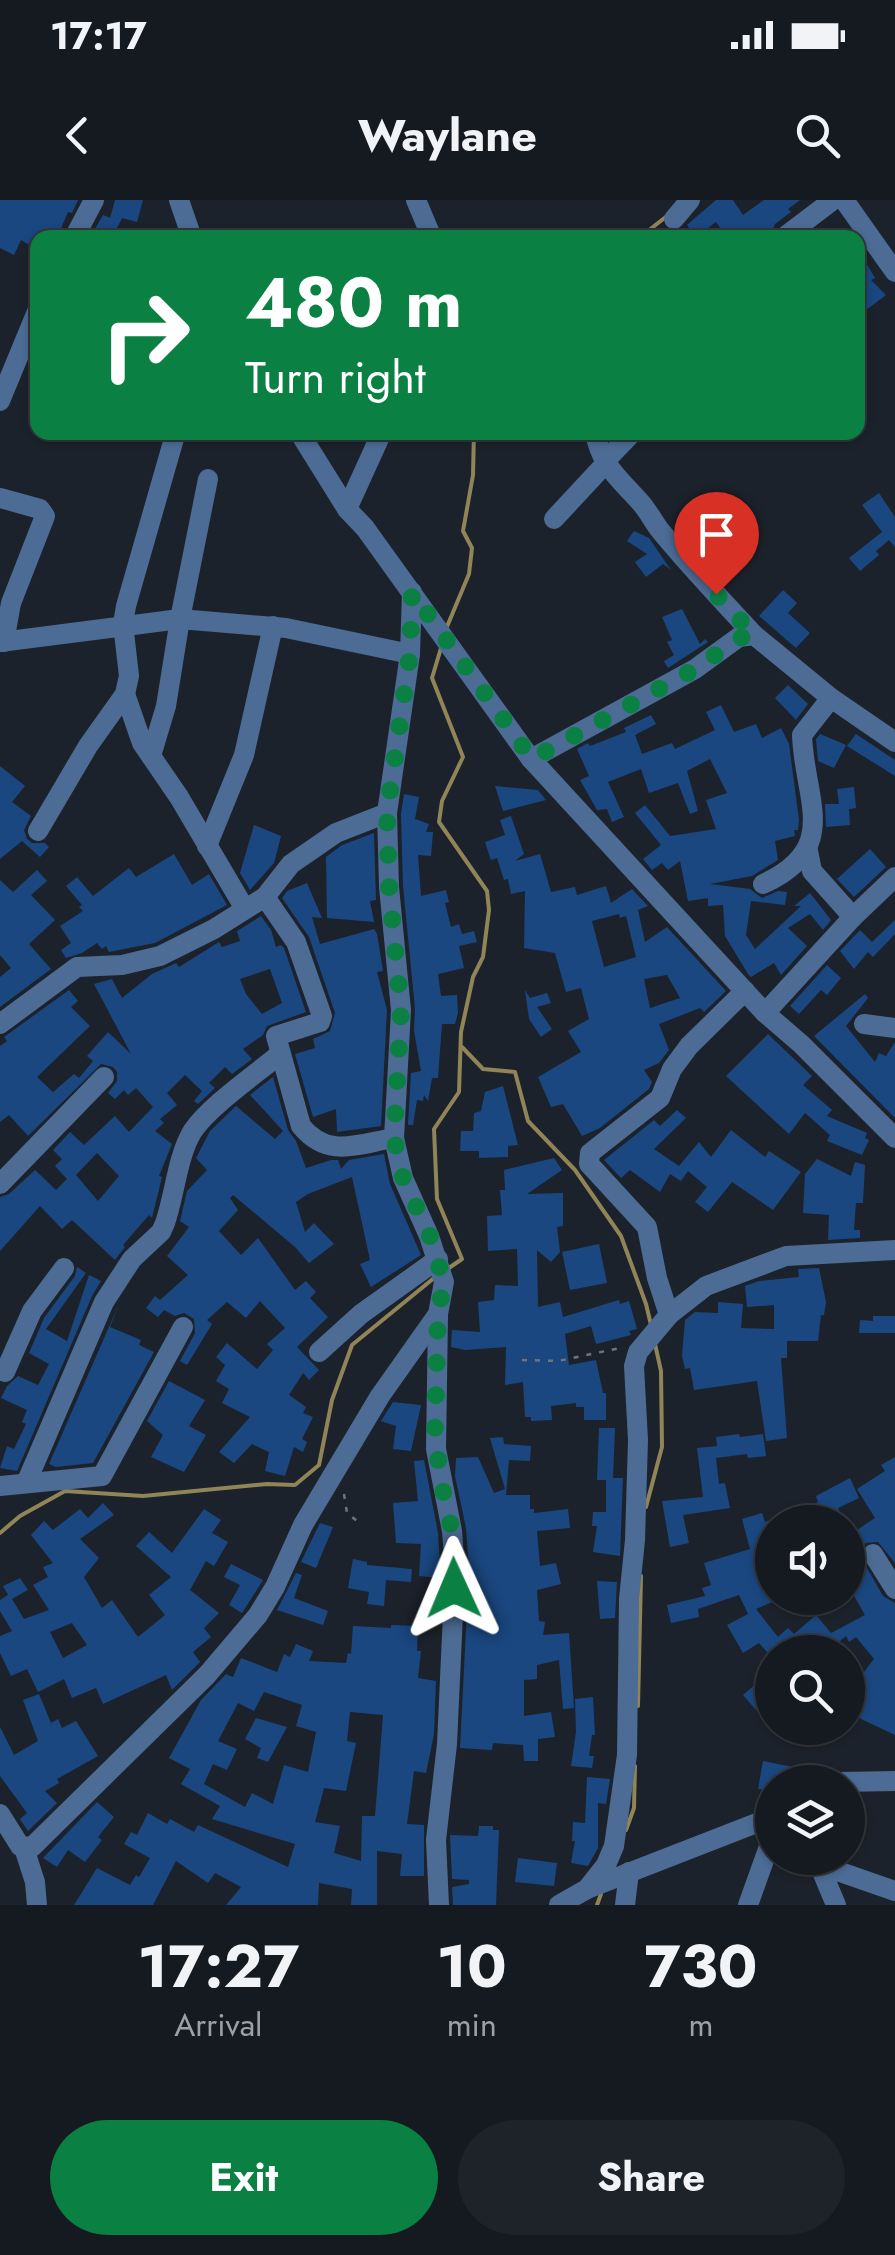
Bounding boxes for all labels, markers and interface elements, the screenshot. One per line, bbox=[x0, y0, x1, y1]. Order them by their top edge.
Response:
text: 17:17 bbox=[50, 8, 147, 63]
text: Waylane bbox=[358, 103, 537, 168]
icon: back bbox=[50, 108, 105, 163]
icon: search bbox=[790, 108, 845, 163]
text: 480 m bbox=[245, 252, 463, 353]
icon: right bbox=[80, 270, 210, 400]
text: Turn right bbox=[245, 345, 426, 410]
pin bbox=[674, 492, 759, 595]
icon: arrive bbox=[689, 507, 744, 562]
map controls bbox=[755, 1505, 865, 1875]
button: sound bbox=[755, 1505, 865, 1615]
position arrow bbox=[402, 1536, 506, 1640]
button: search bbox=[755, 1635, 865, 1745]
button: layers bbox=[755, 1765, 865, 1875]
text: 17:27 bbox=[137, 1923, 299, 2010]
text: 10 bbox=[437, 1923, 507, 2010]
text: 730 bbox=[644, 1923, 757, 2010]
text: Arrival bbox=[174, 2002, 262, 2048]
text: min bbox=[447, 2002, 497, 2048]
text: m bbox=[688, 2002, 713, 2048]
button: Exit bbox=[50, 2120, 438, 2235]
button: Share bbox=[458, 2120, 845, 2235]

